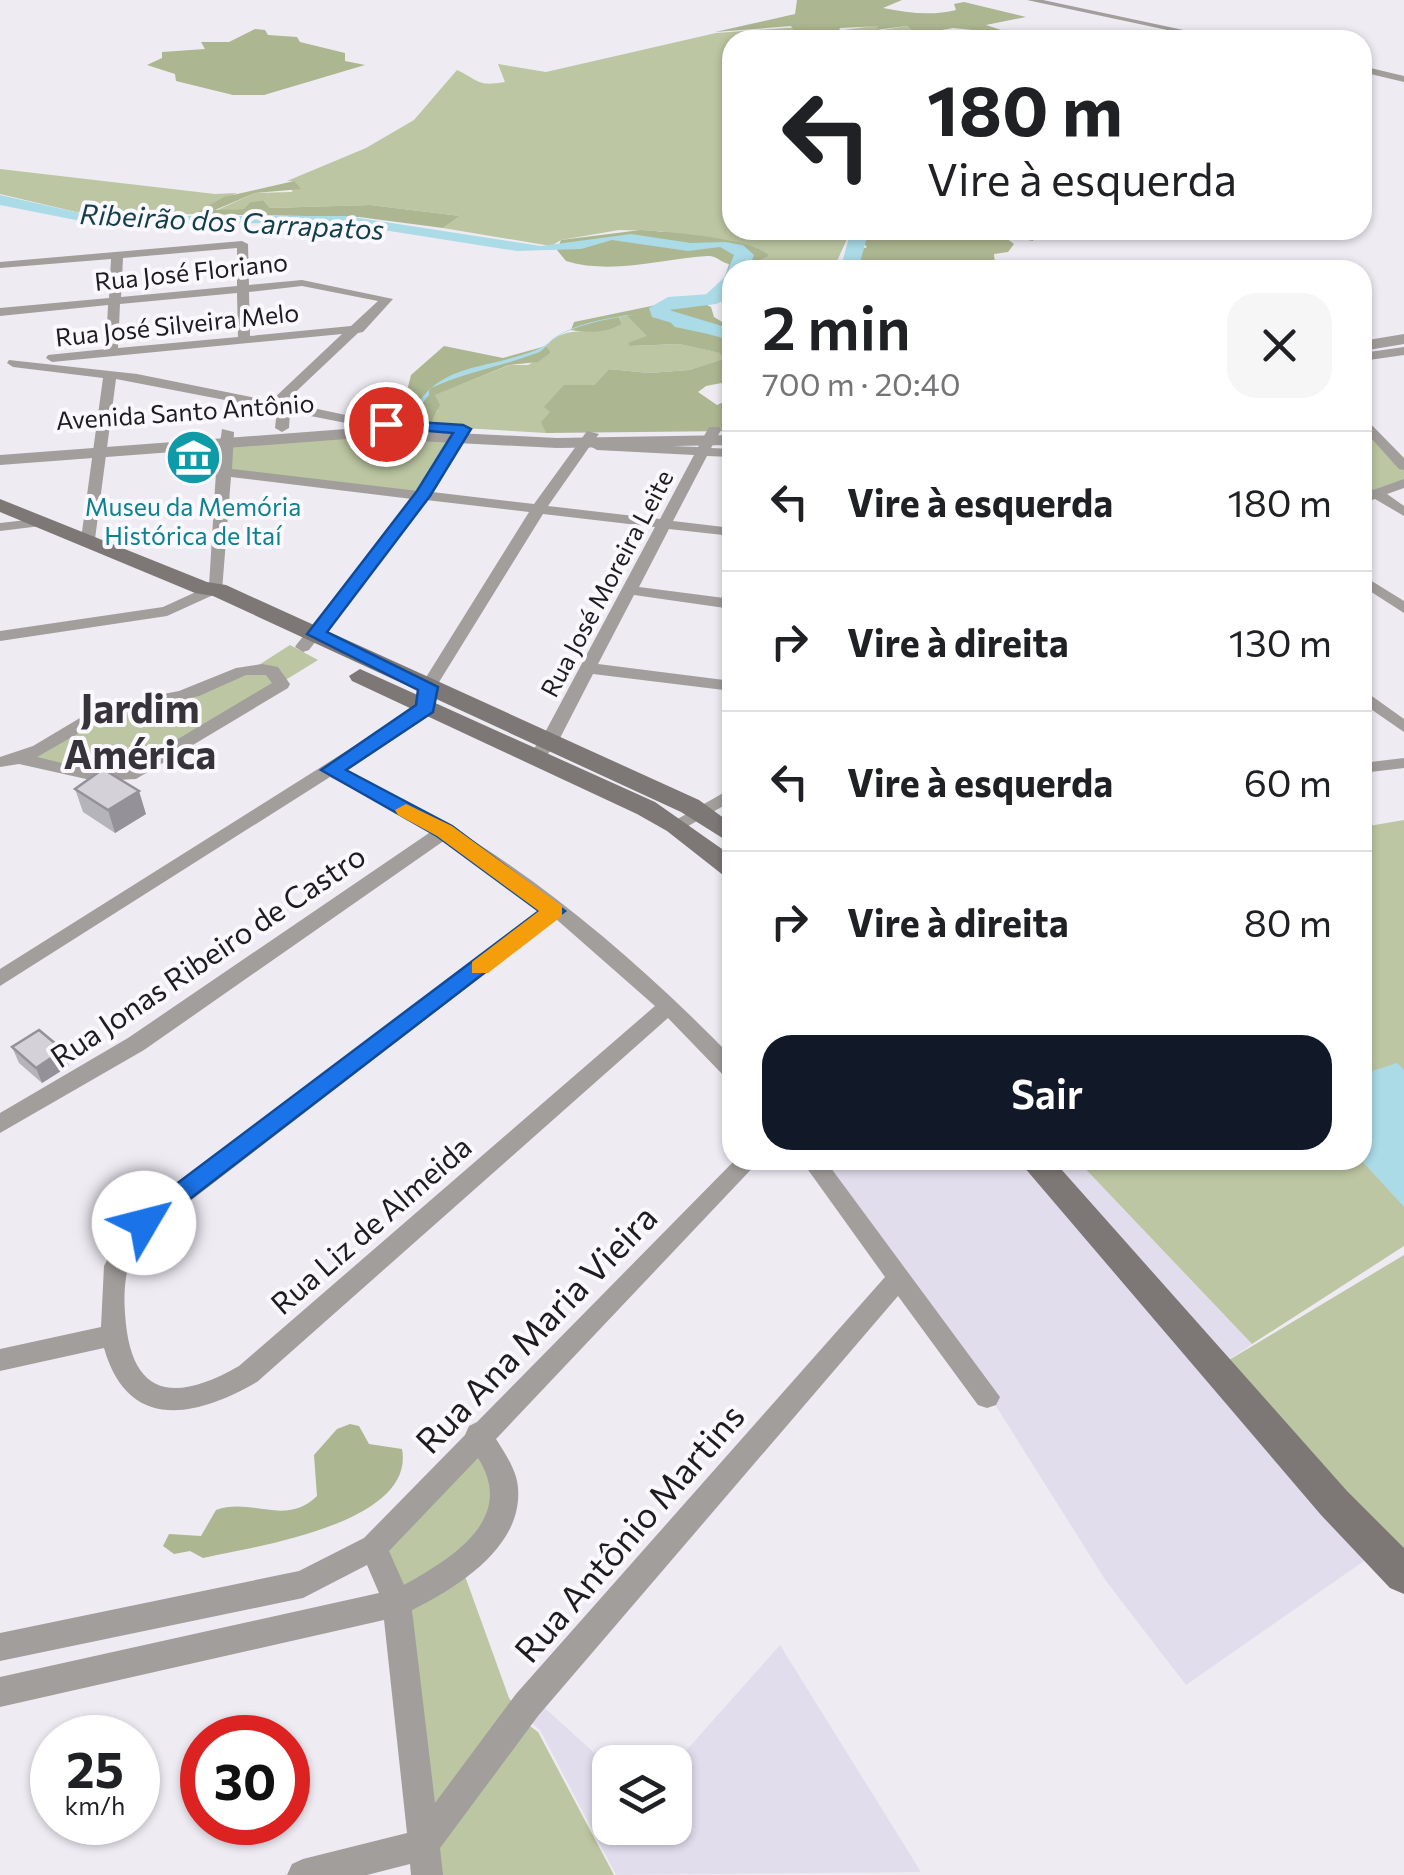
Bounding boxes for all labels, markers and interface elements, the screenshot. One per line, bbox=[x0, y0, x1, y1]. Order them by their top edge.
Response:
text: 180 m bbox=[927, 65, 1123, 150]
icon: left bbox=[762, 70, 892, 200]
text: Vire à esquerda bbox=[927, 150, 1237, 205]
water label: Ribeirão dos Carrapatos bbox=[79, 196, 385, 246]
street label: Rua José Floriano bbox=[93, 246, 289, 296]
text: 2 min bbox=[762, 289, 911, 362]
button: close bbox=[1227, 293, 1332, 398]
street label: Rua José Silveira Melo bbox=[54, 296, 300, 352]
text: 700 m · 20:40 bbox=[762, 363, 961, 403]
pin bbox=[344, 382, 429, 467]
street label: Avenida Santo Antônio bbox=[55, 387, 315, 435]
icon: arrive bbox=[359, 397, 414, 452]
museum icon: Museu da Memória Histórica de Itaí bbox=[163, 427, 223, 487]
street label: Rua José Moreira Leite bbox=[533, 464, 679, 702]
icon: left bbox=[762, 474, 817, 529]
text: Vire à esquerda bbox=[847, 478, 1113, 525]
text: 180 m bbox=[1227, 478, 1332, 525]
place label: Museu da Memória Histórica de Itaí bbox=[85, 491, 301, 550]
icon: right bbox=[762, 614, 817, 669]
text: Vire à direita bbox=[847, 618, 1069, 665]
text: 130 m bbox=[1229, 618, 1332, 665]
district label: Jardim América bbox=[64, 682, 216, 777]
icon: left bbox=[762, 754, 817, 809]
text: Vire à esquerda bbox=[847, 758, 1113, 805]
text: 60 m bbox=[1244, 758, 1332, 805]
street label: Rua Jonas Ribeiro de Castro bbox=[43, 836, 371, 1074]
icon: right bbox=[762, 894, 817, 949]
text: Vire à direita bbox=[847, 898, 1069, 945]
text: 80 m bbox=[1244, 898, 1332, 945]
button: Sair bbox=[762, 1035, 1332, 1150]
street label: Rua Liz de Almeida bbox=[262, 1127, 478, 1321]
position arrow bbox=[92, 1171, 196, 1275]
street label: Rua Ana Maria Vieira bbox=[405, 1195, 665, 1461]
street label: Rua Antônio Martins bbox=[504, 1394, 752, 1670]
speed limit sign: 30 bbox=[180, 1715, 310, 1845]
text: 25 bbox=[66, 1737, 124, 1798]
map controls bbox=[592, 1745, 692, 1845]
button: layers bbox=[592, 1745, 692, 1845]
text: km/h bbox=[65, 1790, 125, 1820]

